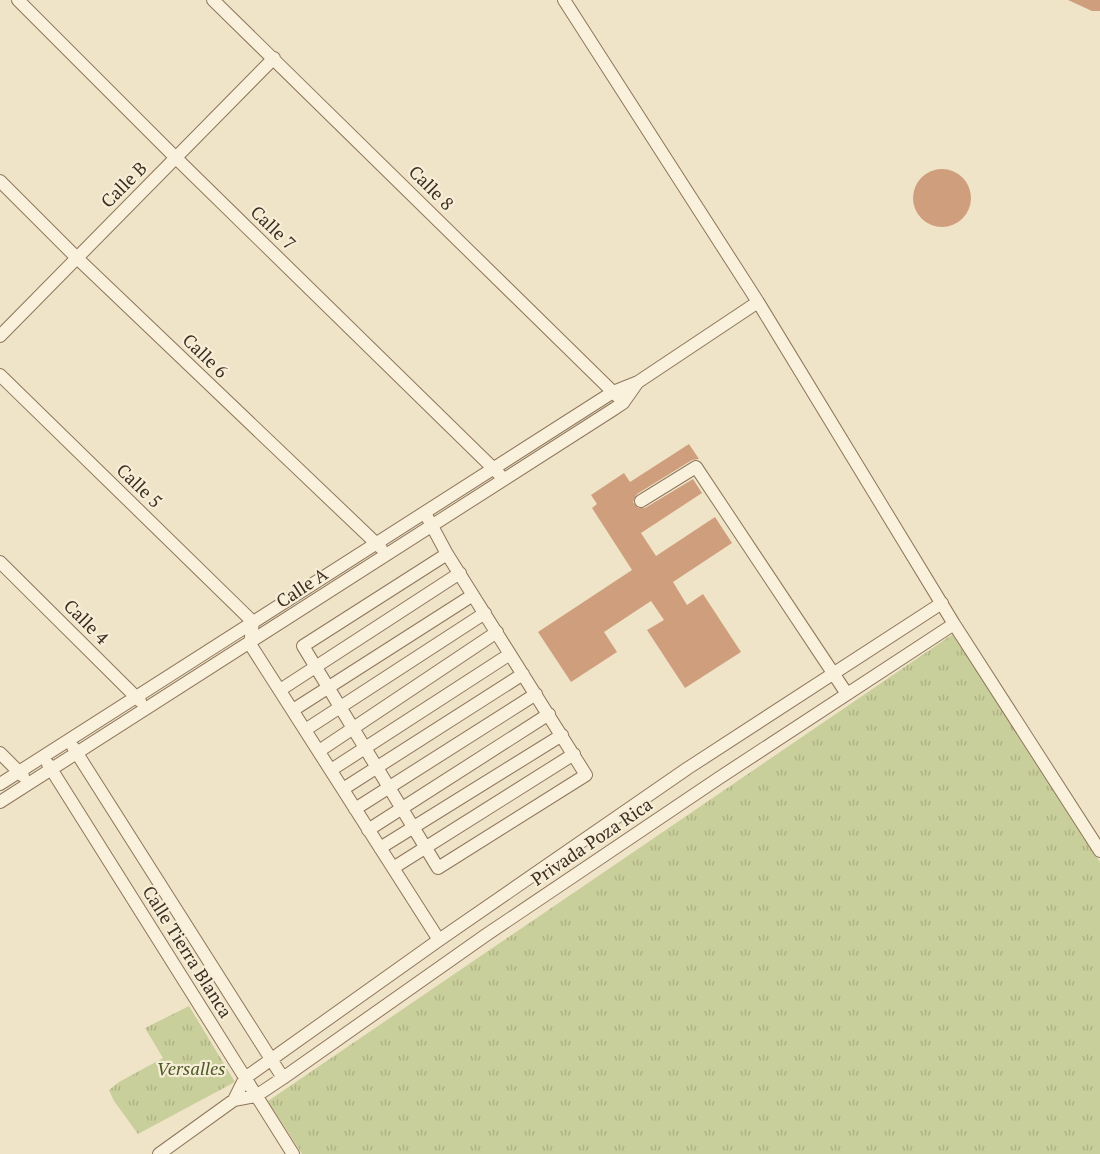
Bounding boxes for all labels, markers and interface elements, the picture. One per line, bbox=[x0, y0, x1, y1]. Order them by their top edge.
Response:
street label: Calle B bbox=[95, 156, 152, 213]
street label: Calle 8 bbox=[404, 160, 459, 215]
street label: Calle 7 bbox=[246, 200, 302, 255]
street label: Calle 6 bbox=[178, 328, 234, 383]
street label: Calle 5 bbox=[112, 458, 168, 513]
street label: Calle A bbox=[271, 561, 332, 613]
street label: Calle 4 bbox=[59, 594, 115, 649]
street label: Privada Poza Rica bbox=[526, 792, 657, 891]
street label: Calle Tierra Blanca bbox=[138, 881, 238, 1022]
park label: Versalles bbox=[156, 1056, 226, 1080]

